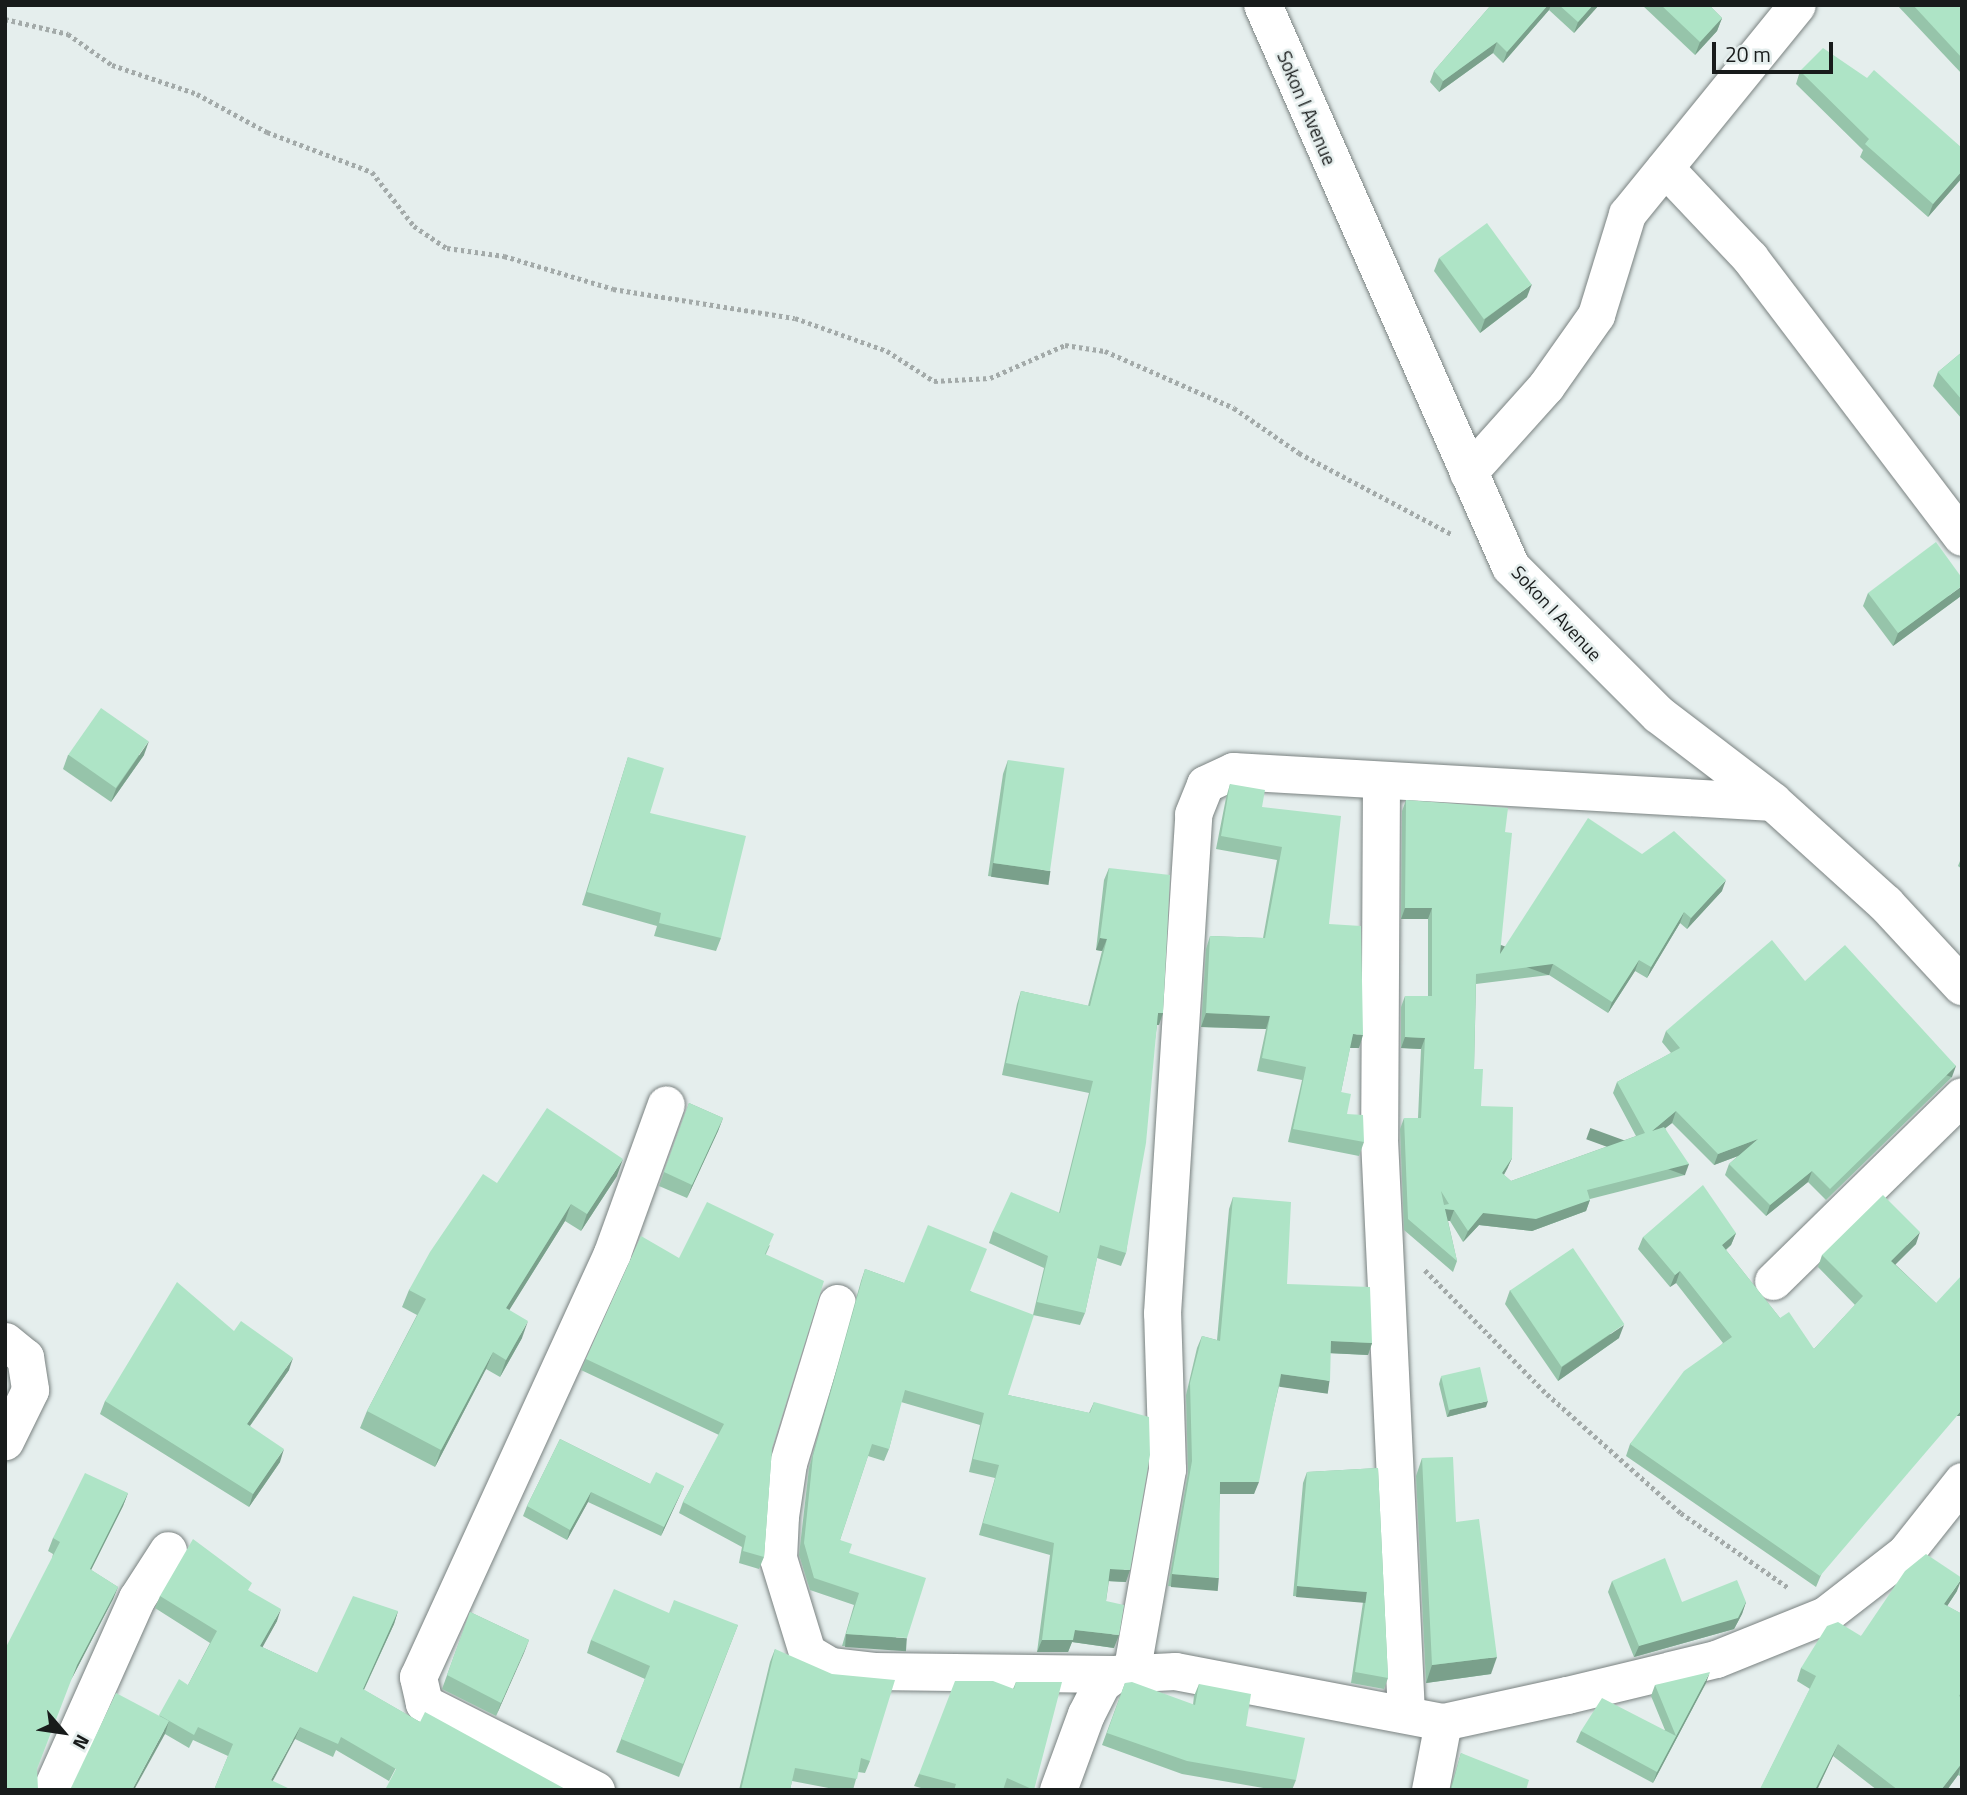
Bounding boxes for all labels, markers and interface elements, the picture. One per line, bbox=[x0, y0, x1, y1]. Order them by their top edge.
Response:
scale bar bbox=[1715, 28, 1836, 72]
text: 20 m bbox=[1725, 38, 1771, 70]
street label: Sokon I Avenue bbox=[1273, 47, 1341, 169]
street label: Sokon I Avenue bbox=[1507, 561, 1607, 665]
north arrow bbox=[28, 1697, 98, 1767]
text: N bbox=[66, 1730, 98, 1755]

